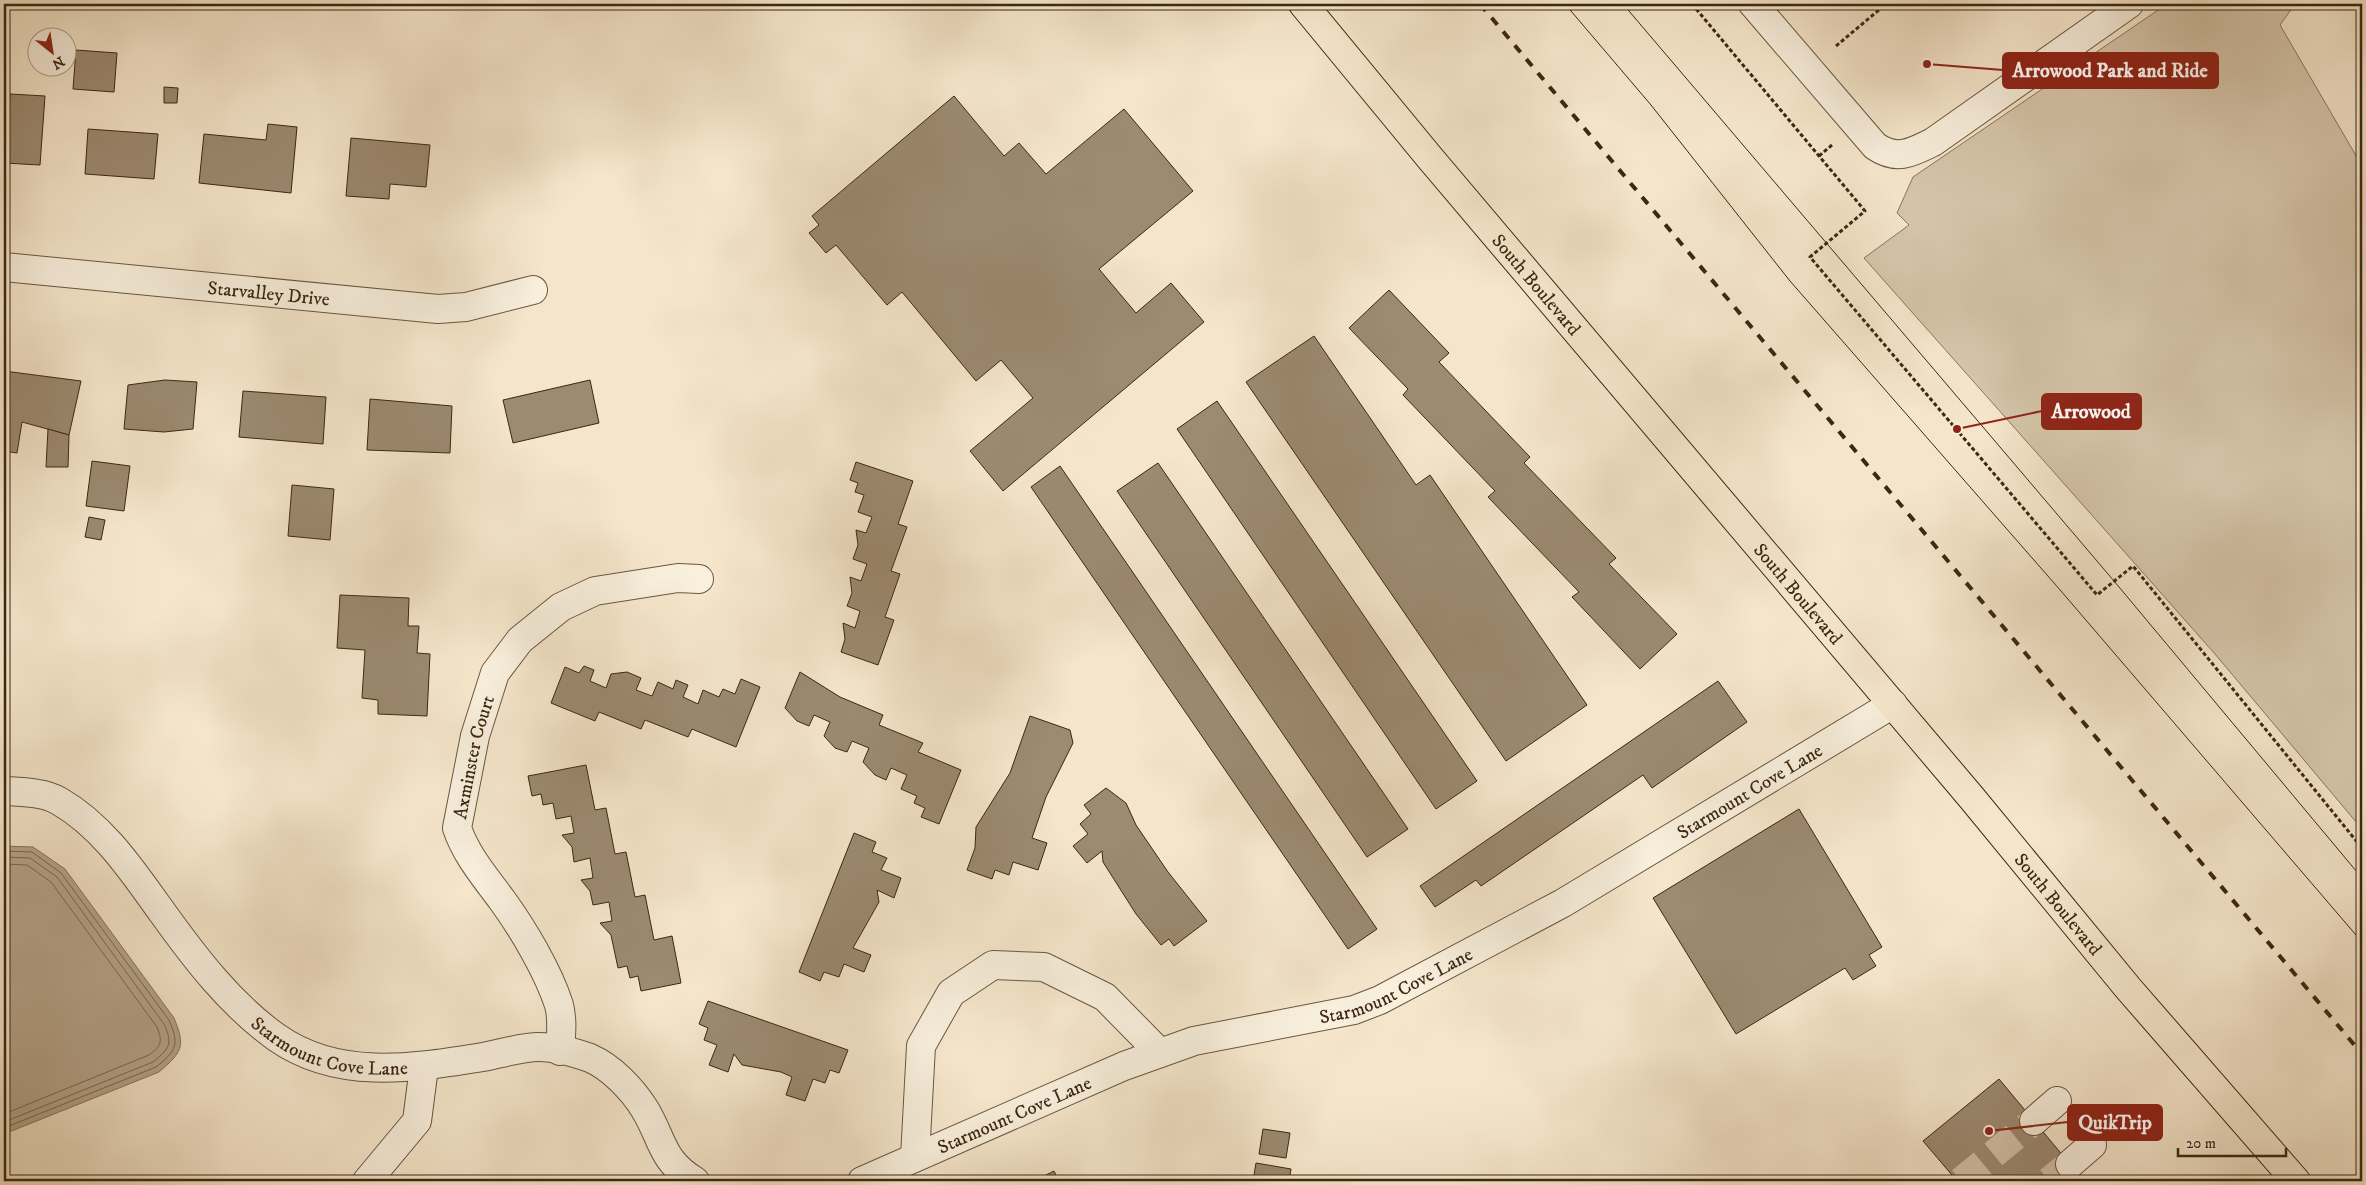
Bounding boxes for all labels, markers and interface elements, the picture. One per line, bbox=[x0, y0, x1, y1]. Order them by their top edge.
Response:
north arrow bbox=[28, 28, 78, 78]
text: N bbox=[48, 52, 67, 73]
callout: Arrowood Park and Ride bbox=[2003, 53, 2218, 88]
text: Arrowood Park and Ride bbox=[2011, 59, 2208, 84]
street label: South Boulevard bbox=[1486, 230, 1585, 341]
street label: Starvalley Drive bbox=[206, 277, 331, 311]
callout: Arrowood bbox=[2042, 394, 2141, 429]
text: Arrowood bbox=[2050, 400, 2132, 425]
street label: South Boulevard bbox=[1748, 539, 1847, 650]
street label: Axminster Court bbox=[449, 693, 500, 821]
street label: Starmount Cove Lane bbox=[1673, 739, 1827, 845]
street label: South Boulevard bbox=[2009, 849, 2107, 961]
street label: Starmount Cove Lane bbox=[1318, 943, 1477, 1029]
street label: Starmount Cove Lane bbox=[246, 1012, 409, 1081]
street label: Starmount Cove Lane bbox=[934, 1072, 1095, 1159]
callout: QuikTrip bbox=[2068, 1105, 2162, 1140]
text: QuikTrip bbox=[2078, 1111, 2152, 1136]
scale bar bbox=[2178, 1125, 2286, 1157]
text: 20 m bbox=[2186, 1134, 2216, 1153]

